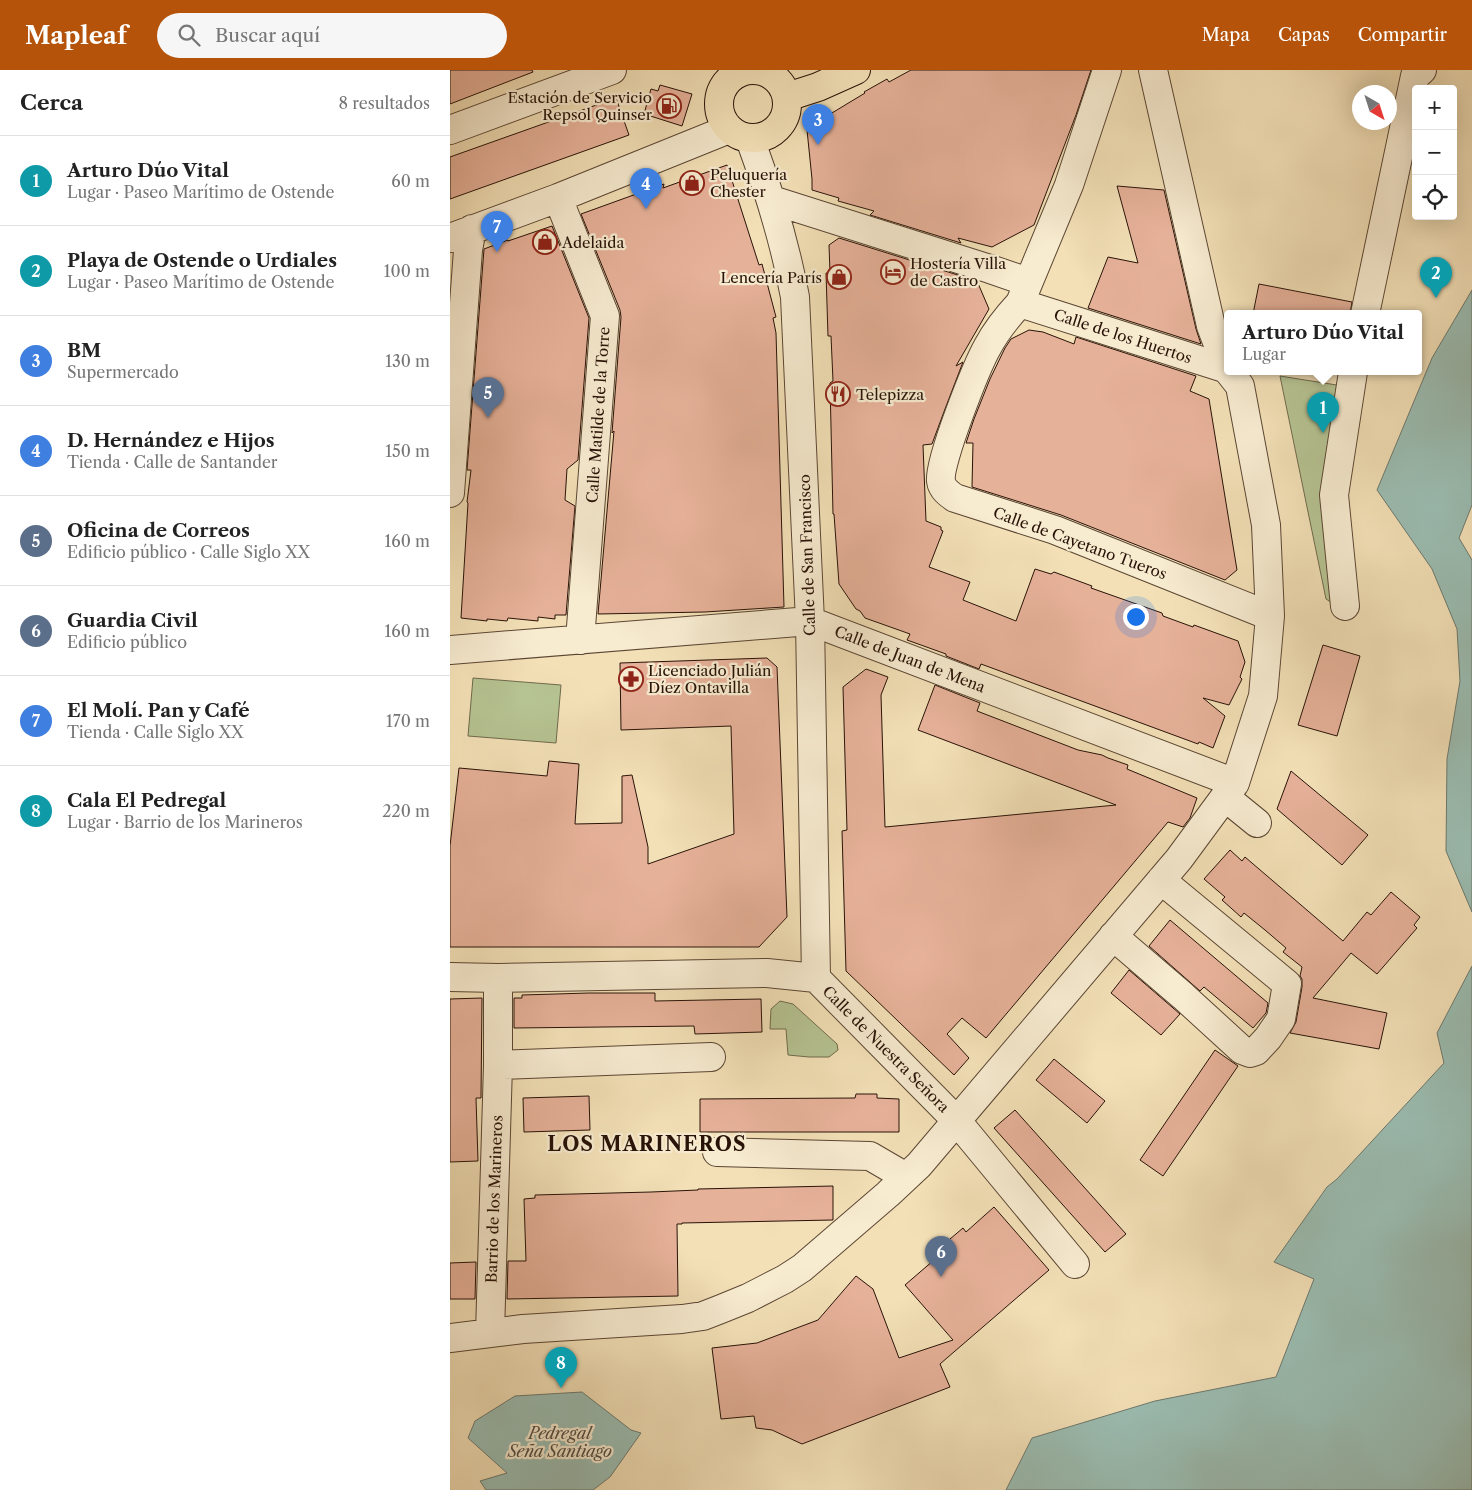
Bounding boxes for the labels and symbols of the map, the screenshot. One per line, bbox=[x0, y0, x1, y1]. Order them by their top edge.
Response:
north arrow bbox=[1352, 85, 1397, 130]
place label: Estación de Servicio Repsol Quinser bbox=[507, 88, 653, 124]
fuel station icon: Estación de Servicio Repsol Quinser bbox=[656, 93, 682, 119]
pin: 3 bbox=[802, 104, 834, 145]
place label: Peluquería Chester bbox=[710, 165, 787, 201]
pin: 4 bbox=[630, 168, 662, 209]
shop icon: Peluquería Chester bbox=[679, 170, 705, 196]
pin: 7 bbox=[481, 211, 513, 252]
shop icon: Adelaida bbox=[532, 229, 558, 255]
place label: Adelaida bbox=[561, 233, 625, 252]
place label: Hostería Villa de Castro bbox=[910, 254, 1006, 290]
pin: 2 bbox=[1420, 257, 1452, 298]
hotel icon: Hostería Villa de Castro bbox=[880, 259, 906, 285]
shop icon: Lencería París bbox=[826, 264, 852, 290]
place label: Lencería París bbox=[720, 268, 822, 287]
street label: Calle de los Huertos bbox=[1052, 305, 1194, 367]
street label: Calle Matilde de la Torre bbox=[582, 326, 614, 504]
pin: 5 bbox=[472, 377, 504, 418]
restaurant icon: Telepizza bbox=[825, 381, 851, 407]
place label: Telepizza bbox=[856, 385, 924, 404]
pin: 1 bbox=[1307, 392, 1339, 433]
street label: Calle de San Francisco bbox=[795, 474, 819, 636]
street label: Calle de Cayetano Tueros bbox=[991, 503, 1169, 583]
your location bbox=[1123, 604, 1149, 630]
street label: Calle de Juan de Mena bbox=[832, 621, 988, 697]
place label: Licenciado Julián Díez Ontavilla bbox=[648, 661, 772, 697]
pharmacy icon: Licenciado Julián Díez Ontavilla bbox=[618, 666, 644, 692]
street label: Calle de Nuestra Señora bbox=[819, 982, 953, 1116]
street label: Barrio de los Marineros bbox=[482, 1115, 506, 1283]
district label: LOS MARINEROS bbox=[547, 1132, 747, 1156]
pin: 6 bbox=[925, 1236, 957, 1277]
pin: 8 bbox=[545, 1347, 577, 1388]
water label: Pedregal Seña Santiago bbox=[507, 1423, 612, 1461]

